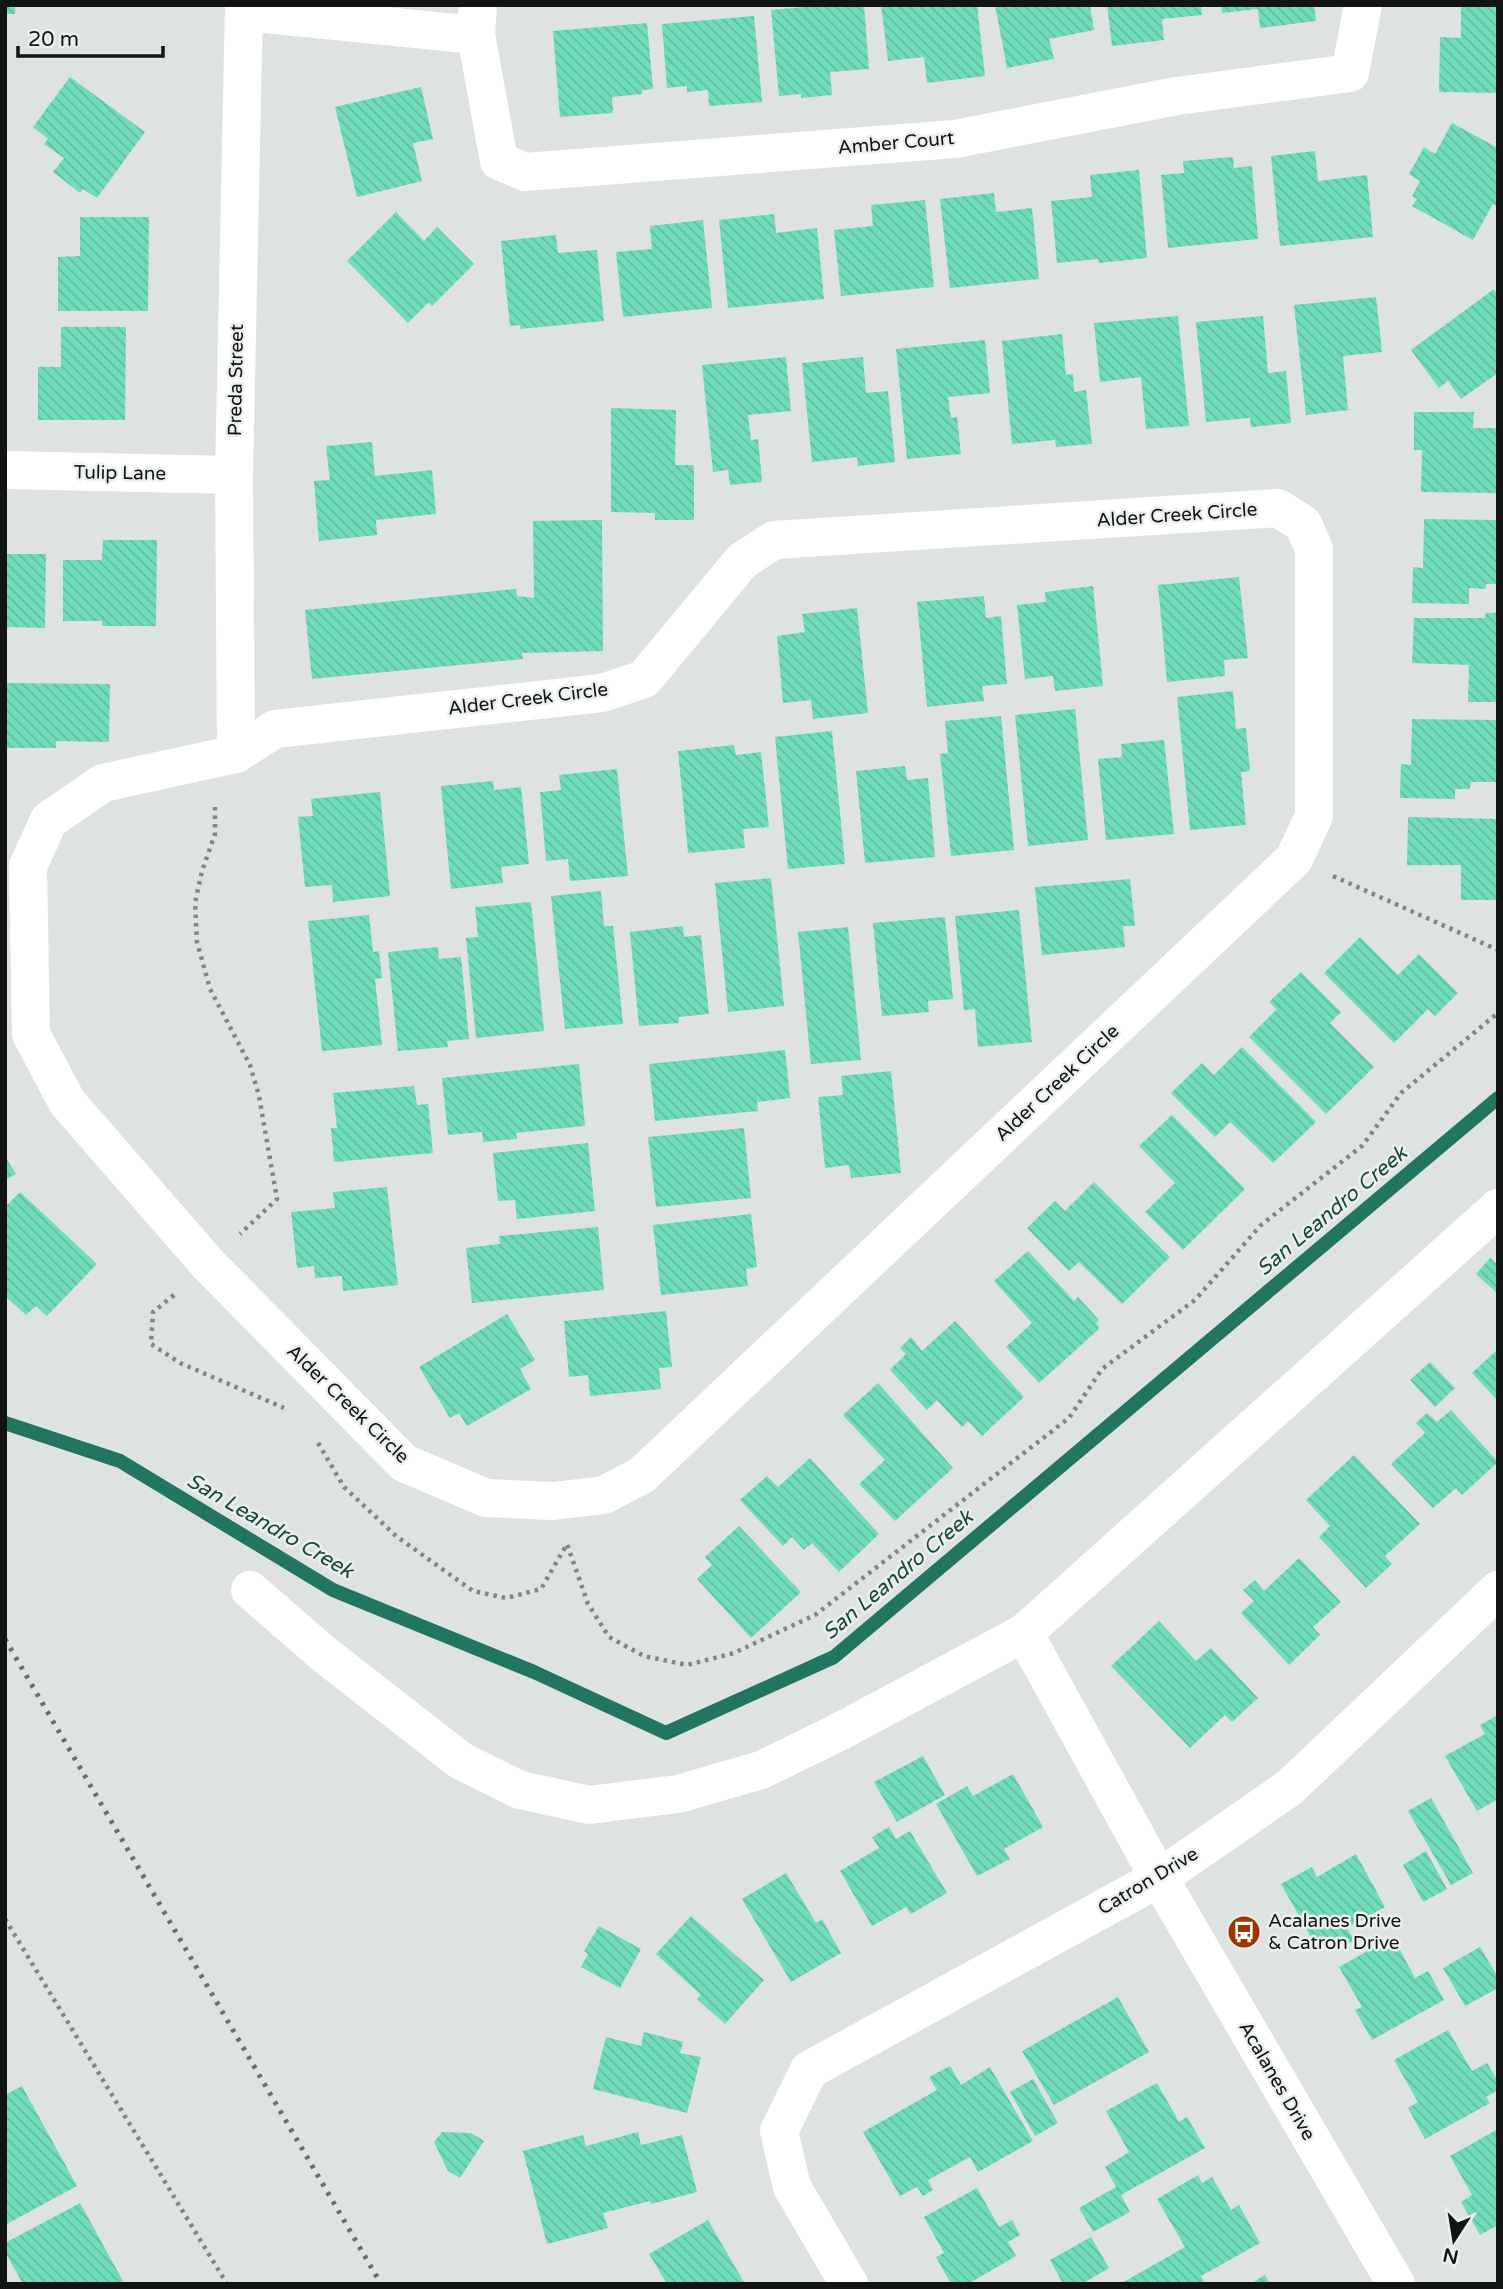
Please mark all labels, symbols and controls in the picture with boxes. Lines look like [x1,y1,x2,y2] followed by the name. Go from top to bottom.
[18,14,163,58] scale bar
[28,27,79,52] text: 20 m
[837,127,955,159] street label: Amber Court
[224,324,248,436] street label: Preda Street
[74,461,166,485] street label: Tulip Lane
[1096,498,1258,532] street label: Alder Creek Circle
[447,678,609,720] street label: Alder Creek Circle
[991,1020,1123,1146] street label: Alder Creek Circle
[1252,1140,1413,1281] water label: San Leandro Creek
[282,1340,414,1468] street label: Alder Creek Circle
[182,1468,359,1585] water label: San Leandro Creek
[818,1504,979,1645] water label: San Leandro Creek
[1094,1843,1202,1919] street label: Catron Drive
[1268,1910,1401,1954] place label: Acalanes Drive & Catron Drive
[1225,1913,1263,1951] bus stop icon: Acalanes Drive & Catron Drive
[1234,2018,1320,2144] street label: Acalanes Drive
[1419,2205,1489,2275] north arrow
[1441,2243,1460,2268] text: N

